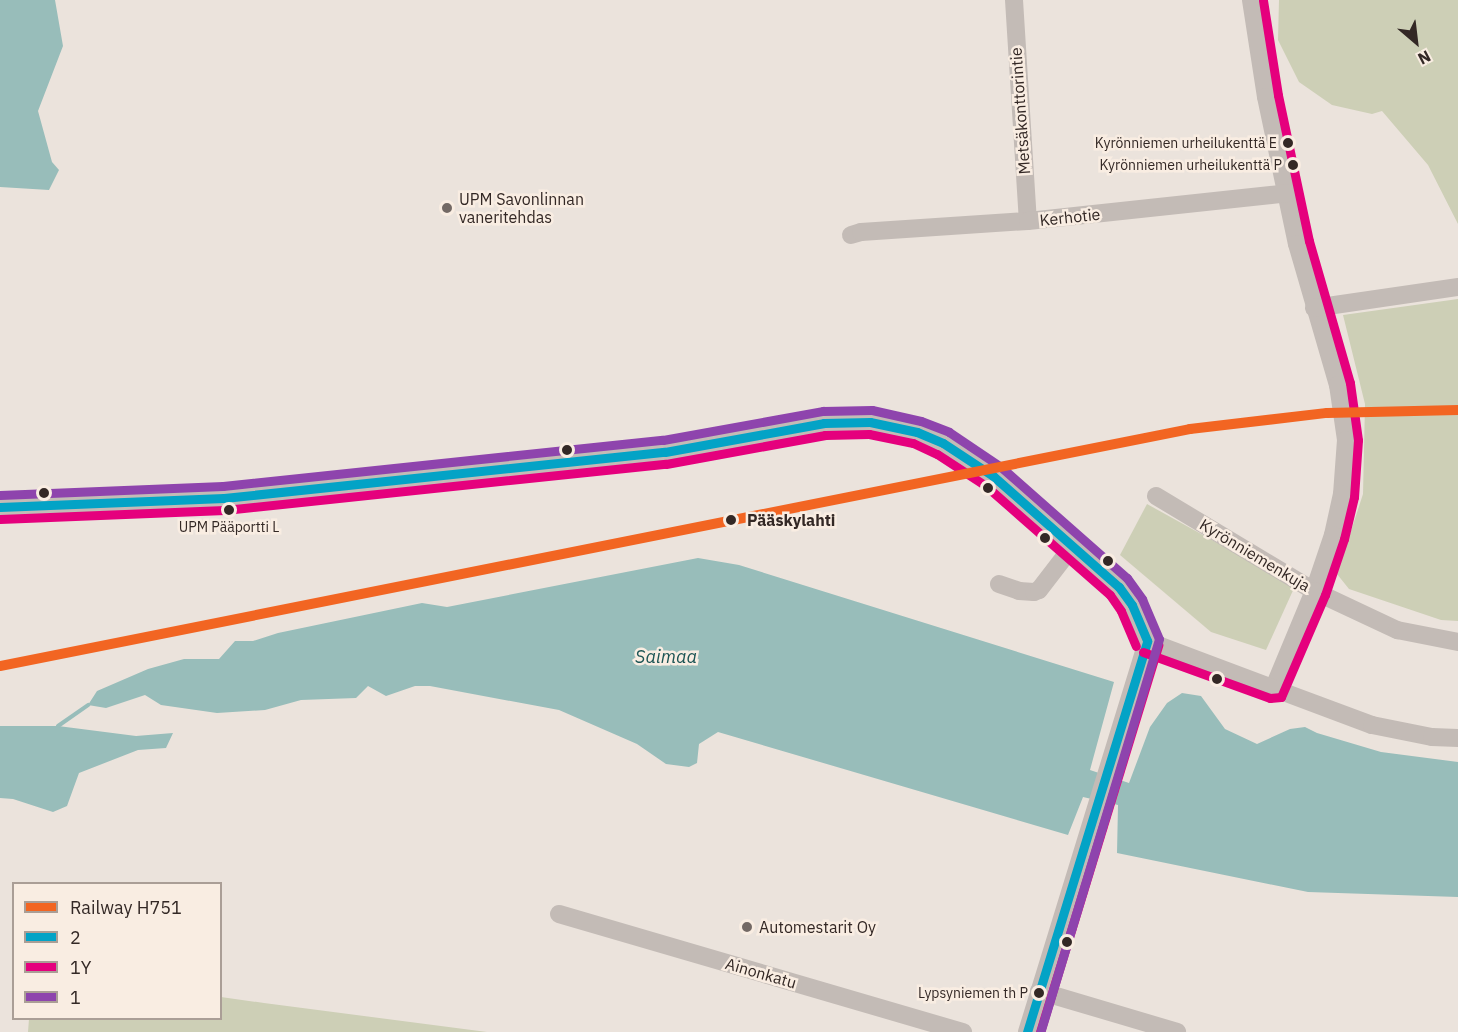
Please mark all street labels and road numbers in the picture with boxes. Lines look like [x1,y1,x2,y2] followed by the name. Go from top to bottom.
[1006,47,1034,175] street label: Metsäkonttorintie
[1039,204,1101,230] street label: Kerhotie
[1196,514,1314,596] street label: Kyrönniemenkuja
[723,954,799,992] street label: Ainonkatu

